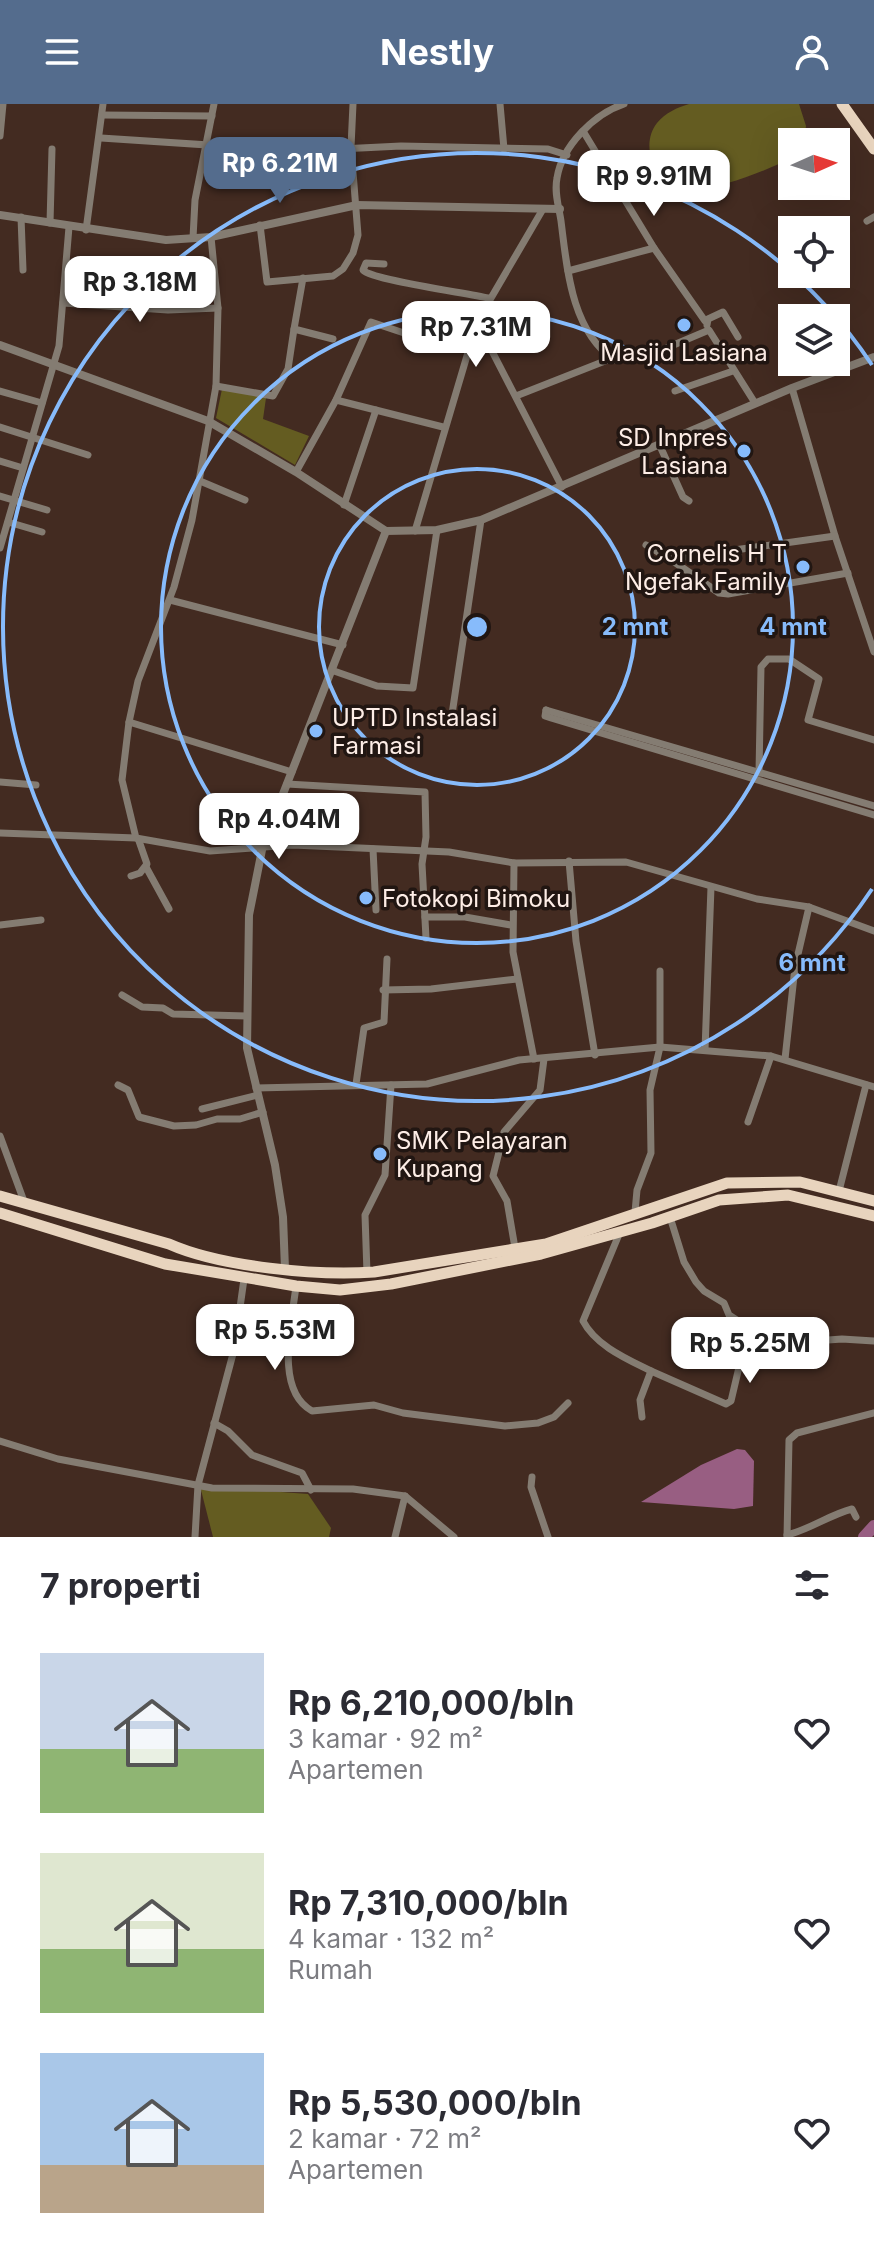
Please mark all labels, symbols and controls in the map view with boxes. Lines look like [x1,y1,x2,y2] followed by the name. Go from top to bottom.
[40,30,84,74] icon: menu
[380,30,494,74] text: Nestly
[790,30,834,74] icon: person
[778,128,850,200] north arrow
[778,128,850,376] map controls
[197,137,363,205] pin: Rp 6.21M
[222,147,338,178] text: Rp 6.21M
[571,150,737,218] pin: Rp 9.91M
[596,160,712,191] text: Rp 9.91M
[778,216,850,288] button: locate
[57,256,223,324] pin: Rp 3.18M
[83,266,197,297] text: Rp 3.18M
[393,301,559,369] pin: Rp 7.31M
[778,304,850,376] button: layers
[420,311,532,342] text: Rp 7.31M
[675,316,693,334] marker: Masjid Lasiana
[600,338,768,367] place label: Masjid Lasiana
[618,423,728,480] place label: SD Inpres Lasiana
[735,442,753,460] marker: SD Inpres Lasiana
[625,539,787,596] place label: Cornelis H T Ngefak Family
[794,558,812,576] marker: Cornelis H T Ngefak Family
[602,612,668,641] text: 2 mnt
[759,612,827,641] text: 4 mnt
[463,613,491,641] centre of rings
[332,703,497,760] place label: UPTD Instalasi Farmasi
[307,722,325,740] marker: UPTD Instalasi Farmasi
[196,793,362,861] pin: Rp 4.04M
[217,803,341,834] text: Rp 4.04M
[382,884,570,913] place label: Fotokopi Bimoku
[357,889,375,907] marker: Fotokopi Bimoku
[779,948,846,977] text: 6 mnt
[396,1126,568,1183] place label: SMK Pelayaran Kupang
[371,1145,389,1163] marker: SMK Pelayaran Kupang
[192,1304,358,1372] pin: Rp 5.53M
[214,1314,336,1345] text: Rp 5.53M
[667,1317,833,1385] pin: Rp 5.25M
[689,1327,811,1358] text: Rp 5.25M
[790,1563,834,1607] icon: filters
[40,1565,201,1606] text: 7 properti
[288,1682,574,1723] text: Rp 6,210,000/bln
[104,1685,200,1781] icon: home
[790,1711,834,1755] icon: heart
[288,1723,483,1754] text: 3 kamar · 92 m²
[288,1754,424,1785] text: Apartemen
[288,1882,569,1923] text: Rp 7,310,000/bln
[104,1885,200,1981] icon: home
[790,1911,834,1955] icon: heart
[288,1923,494,1954] text: 4 kamar · 132 m²
[288,1954,373,1985] text: Rumah
[288,2082,582,2123] text: Rp 5,530,000/bln
[104,2085,200,2181] icon: home
[790,2111,834,2155] icon: heart
[288,2123,481,2154] text: 2 kamar · 72 m²
[288,2154,424,2185] text: Apartemen

